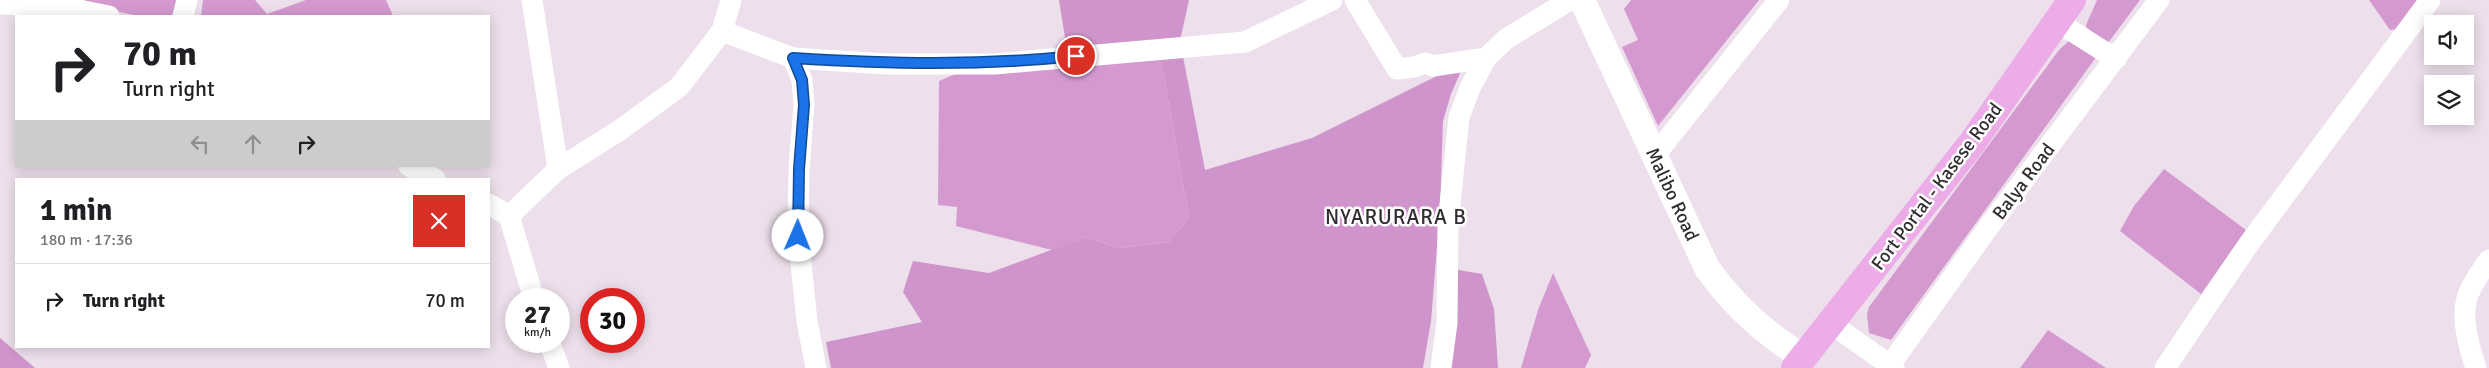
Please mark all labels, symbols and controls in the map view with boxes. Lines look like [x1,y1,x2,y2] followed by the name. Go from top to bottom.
[2424,15,2474,125] map controls
[2424,15,2474,65] button: sound
[123,32,197,75] text: 70 m
[40,35,105,100] icon: right
[1055,35,1097,77] pin
[1062,42,1090,70] icon: arrive
[123,75,215,102] text: Turn right
[2424,75,2474,125] button: layers
[1866,98,2008,275] street label: Fort Portal - Kasese Road
[186,130,214,158] icon: left
[239,130,267,158] icon: ahead
[292,130,320,158] icon: right
[1987,139,2060,225] street label: Balya Road
[1640,144,1704,245] street label: Malibo Road
[40,192,112,229] text: 1 min
[413,195,465,247] button: close
[1325,204,1467,230] district label: NYARURARA B
[771,209,823,261] position arrow
[40,230,133,250] text: 180 m · 17:36
[40,287,68,315] icon: right
[580,288,645,353] speed limit sign: 30
[83,289,165,313] text: Turn right
[425,289,465,313] text: 70 m
[524,299,551,330] text: 27
[524,325,551,340] text: km/h

